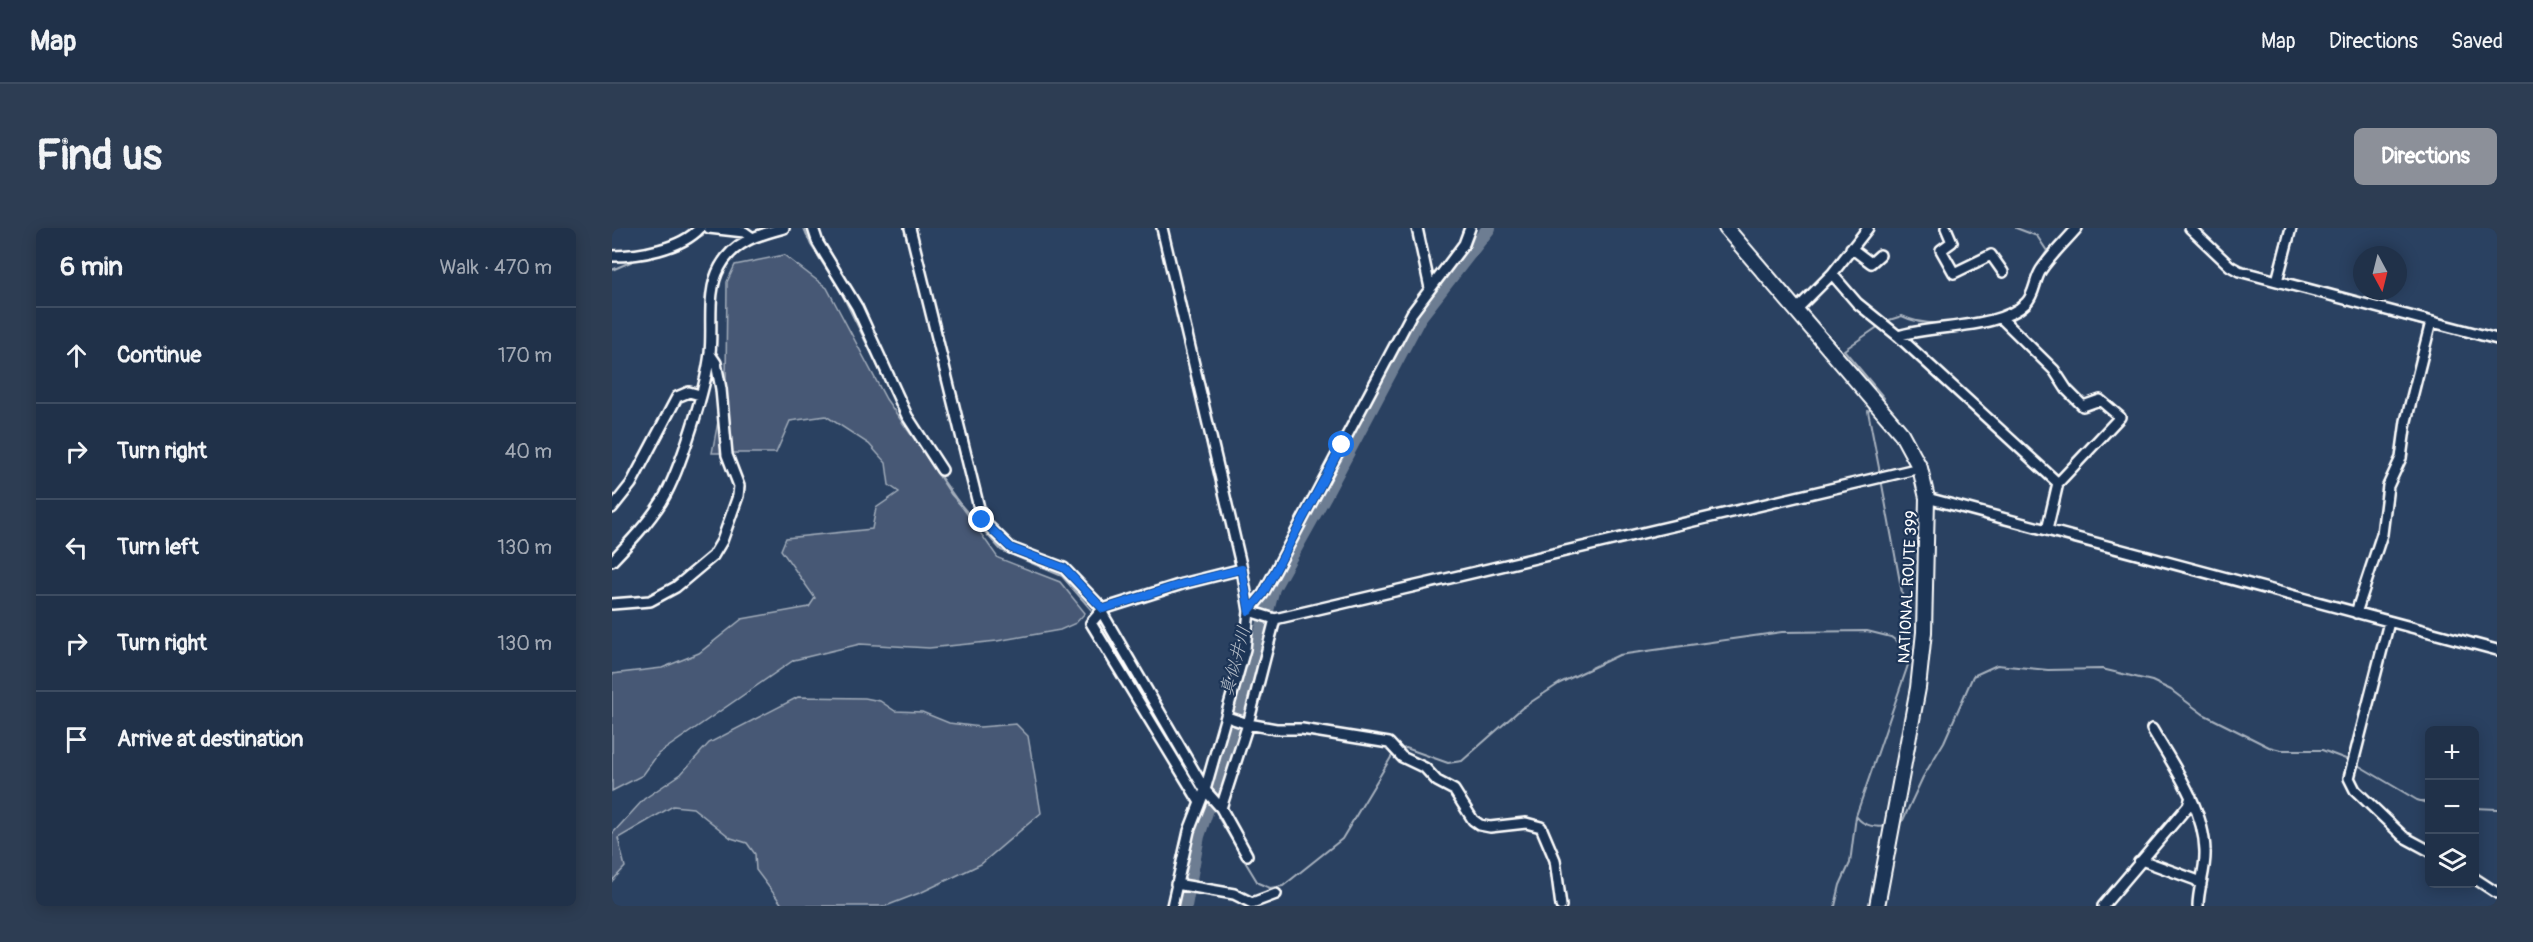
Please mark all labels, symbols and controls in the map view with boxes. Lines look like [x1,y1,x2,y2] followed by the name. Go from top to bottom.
[30,24,76,59] text: Map
[2261,28,2296,55] text: Map
[2329,28,2418,55] text: Directions
[2451,28,2503,55] text: Saved
[2354,128,2497,185] button: Directions
[36,130,162,182] text: Find us
[2353,246,2407,300] north arrow
[60,251,123,283] text: 6 min
[439,255,552,280] text: Walk · 470 m
[60,339,93,372] icon: ahead
[117,341,201,369] text: Continue
[498,343,552,368] text: 170 m
[1328,431,1354,457] route start
[60,435,93,468] icon: right
[117,437,207,465] text: Turn right
[505,439,552,464] text: 40 m
[968,506,994,532] route end
[1894,510,1922,664] street label: NATIONAL ROUTE 399
[60,531,93,564] icon: left
[117,533,199,561] text: Turn left
[497,535,552,560] text: 130 m
[1215,623,1256,699] water label: 真似井川
[60,627,93,660] icon: right
[117,629,207,657] text: Turn right
[497,631,552,656] text: 130 m
[60,723,93,756] icon: arrive
[117,725,303,753] text: Arrive at destination
[2425,726,2479,888] map controls
[2425,726,2479,780] button: +
[2425,780,2479,834] button: −
[2425,834,2479,888] button: layers

